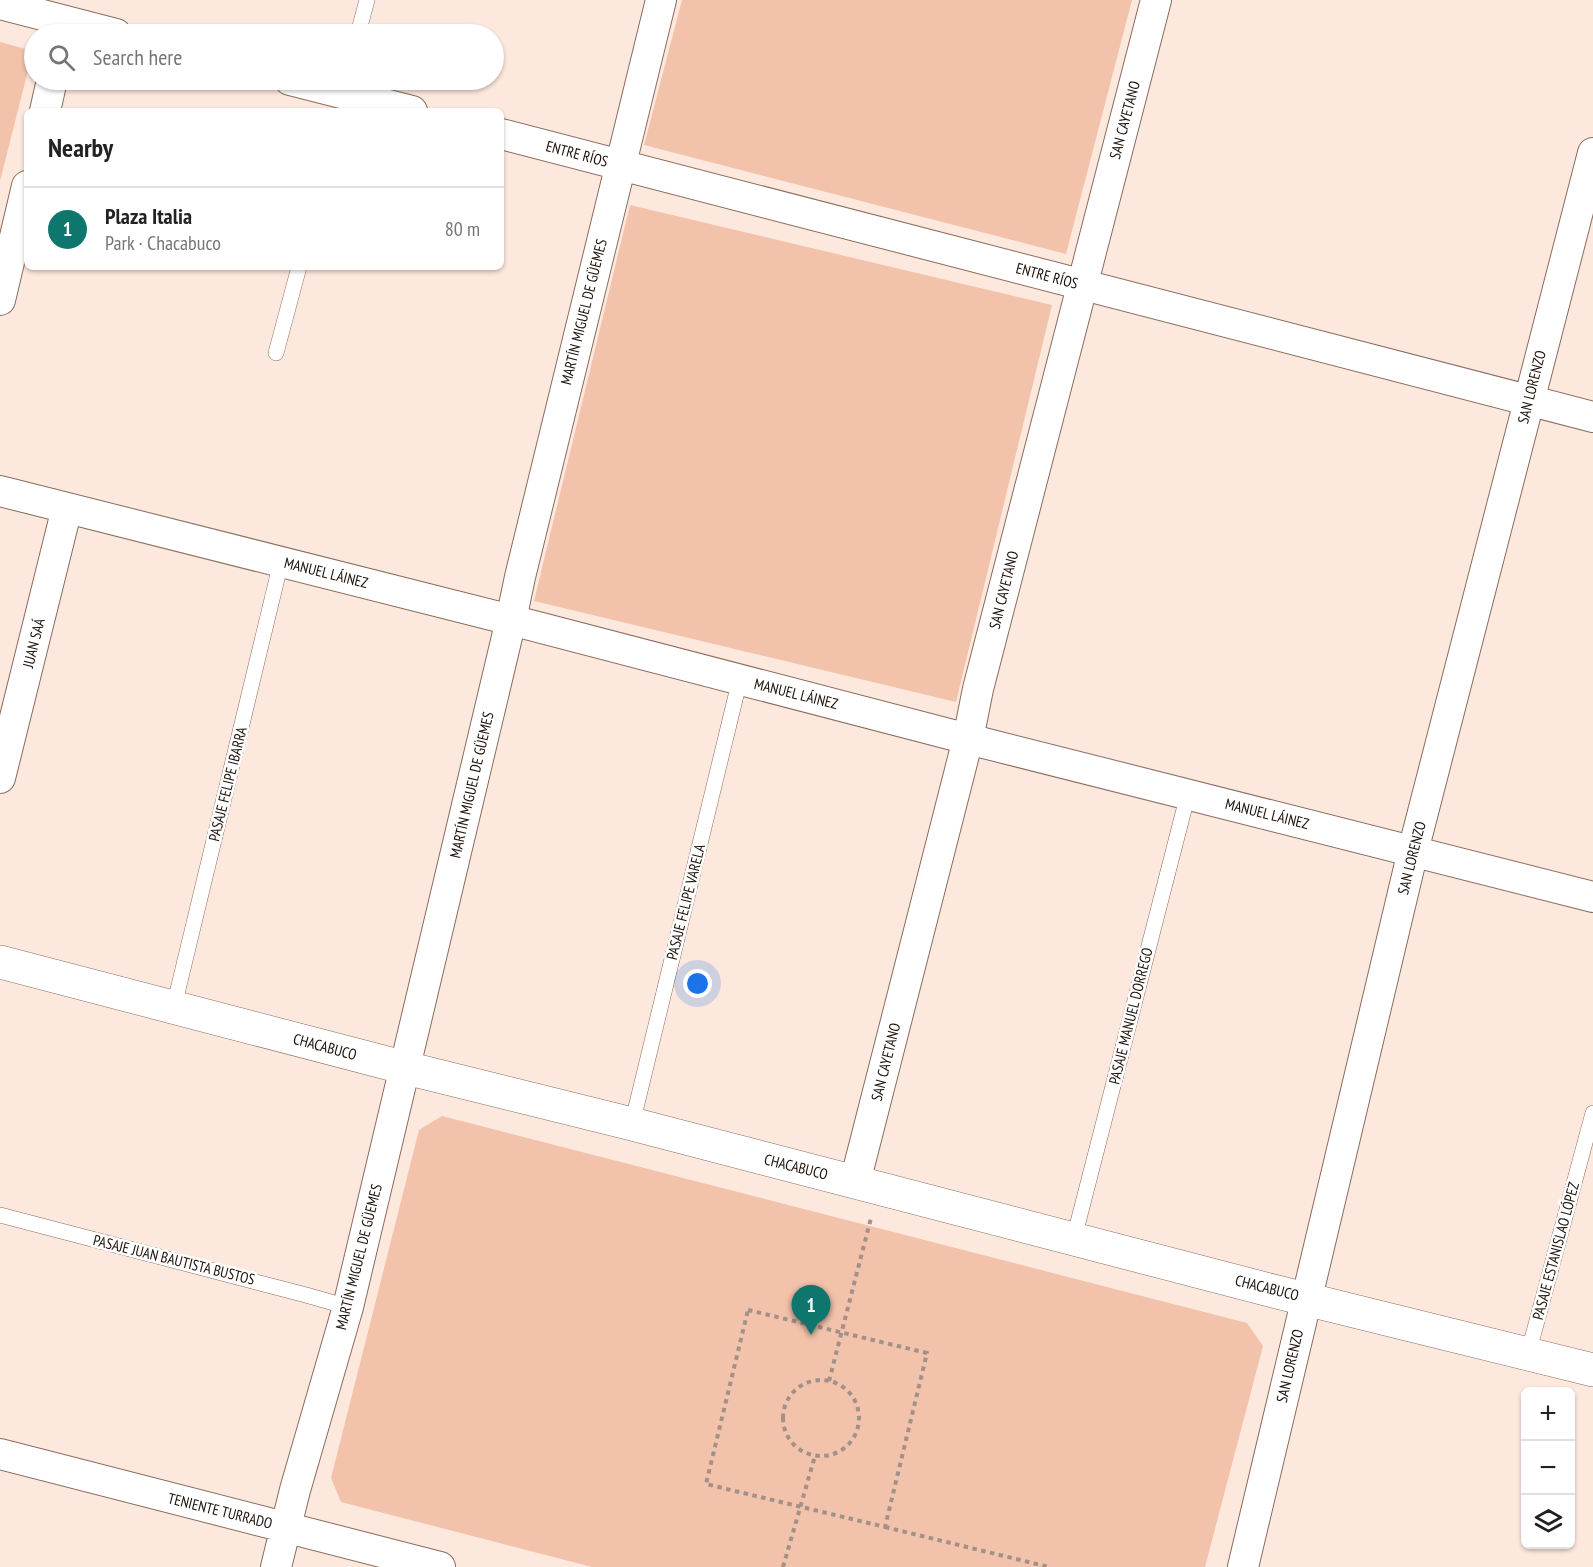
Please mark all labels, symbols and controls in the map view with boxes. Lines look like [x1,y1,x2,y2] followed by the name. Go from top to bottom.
[24,24,504,90] search box
[45,41,78,74] icon: search
[93,43,182,71] text: Search here
[1105,79,1144,161] street label: SAN CAYETANO
[48,131,113,164] text: Nearby
[544,136,610,171] street label: ENTRE RÍOS
[105,202,192,230] text: Plaza Italia
[63,216,72,242] text: 1
[445,216,480,242] text: 80 m
[105,230,221,256] text: Park · Chacabuco
[556,237,611,387] street label: MARTÍN MIGUEL DE GÜEMES
[1014,258,1080,293] street label: ENTRE RÍOS
[1513,348,1550,425] street label: SAN LORENZO
[985,549,1022,631] street label: SAN CAYETANO
[282,553,370,592] street label: MANUEL LÁINEZ
[18,615,49,671] street label: JUAN SAÁ
[752,674,840,713] street label: MANUEL LÁINEZ
[445,710,498,860] street label: MARTÍN MIGUEL DE GÜEMES
[204,724,251,843] street label: PASAJE FELIPE IBARRA
[1223,794,1311,833] street label: MANUEL LÁINEZ
[1393,819,1430,896] street label: SAN LORENZO
[662,841,709,962] street label: PASAJE FELIPE VARELA
[1104,946,1157,1086] street label: PASAJE MANUEL DORREGO
[683,969,712,998] your location
[867,1021,904,1103] street label: SAN CAYETANO
[291,1029,359,1064] street label: CHACABUCO
[762,1149,830,1184] street label: CHACABUCO
[1528,1180,1583,1322] street label: PASAJE ESTANISLAO LÓPEZ
[331,1182,386,1332] street label: MARTÍN MIGUEL DE GÜEMES
[91,1230,257,1289] street label: PASAJE JUAN BAUTISTA BUSTOS
[1233,1270,1301,1305] street label: CHACABUCO
[792,1286,830,1335] pin: 1
[1272,1327,1307,1404] street label: SAN LORENZO
[1521,1387,1575,1549] map controls
[1521,1387,1575,1441] button: +
[1521,1441,1575,1495] button: −
[166,1488,274,1533] street label: TENIENTE TURRADO
[1521,1495,1575,1549] button: layers

